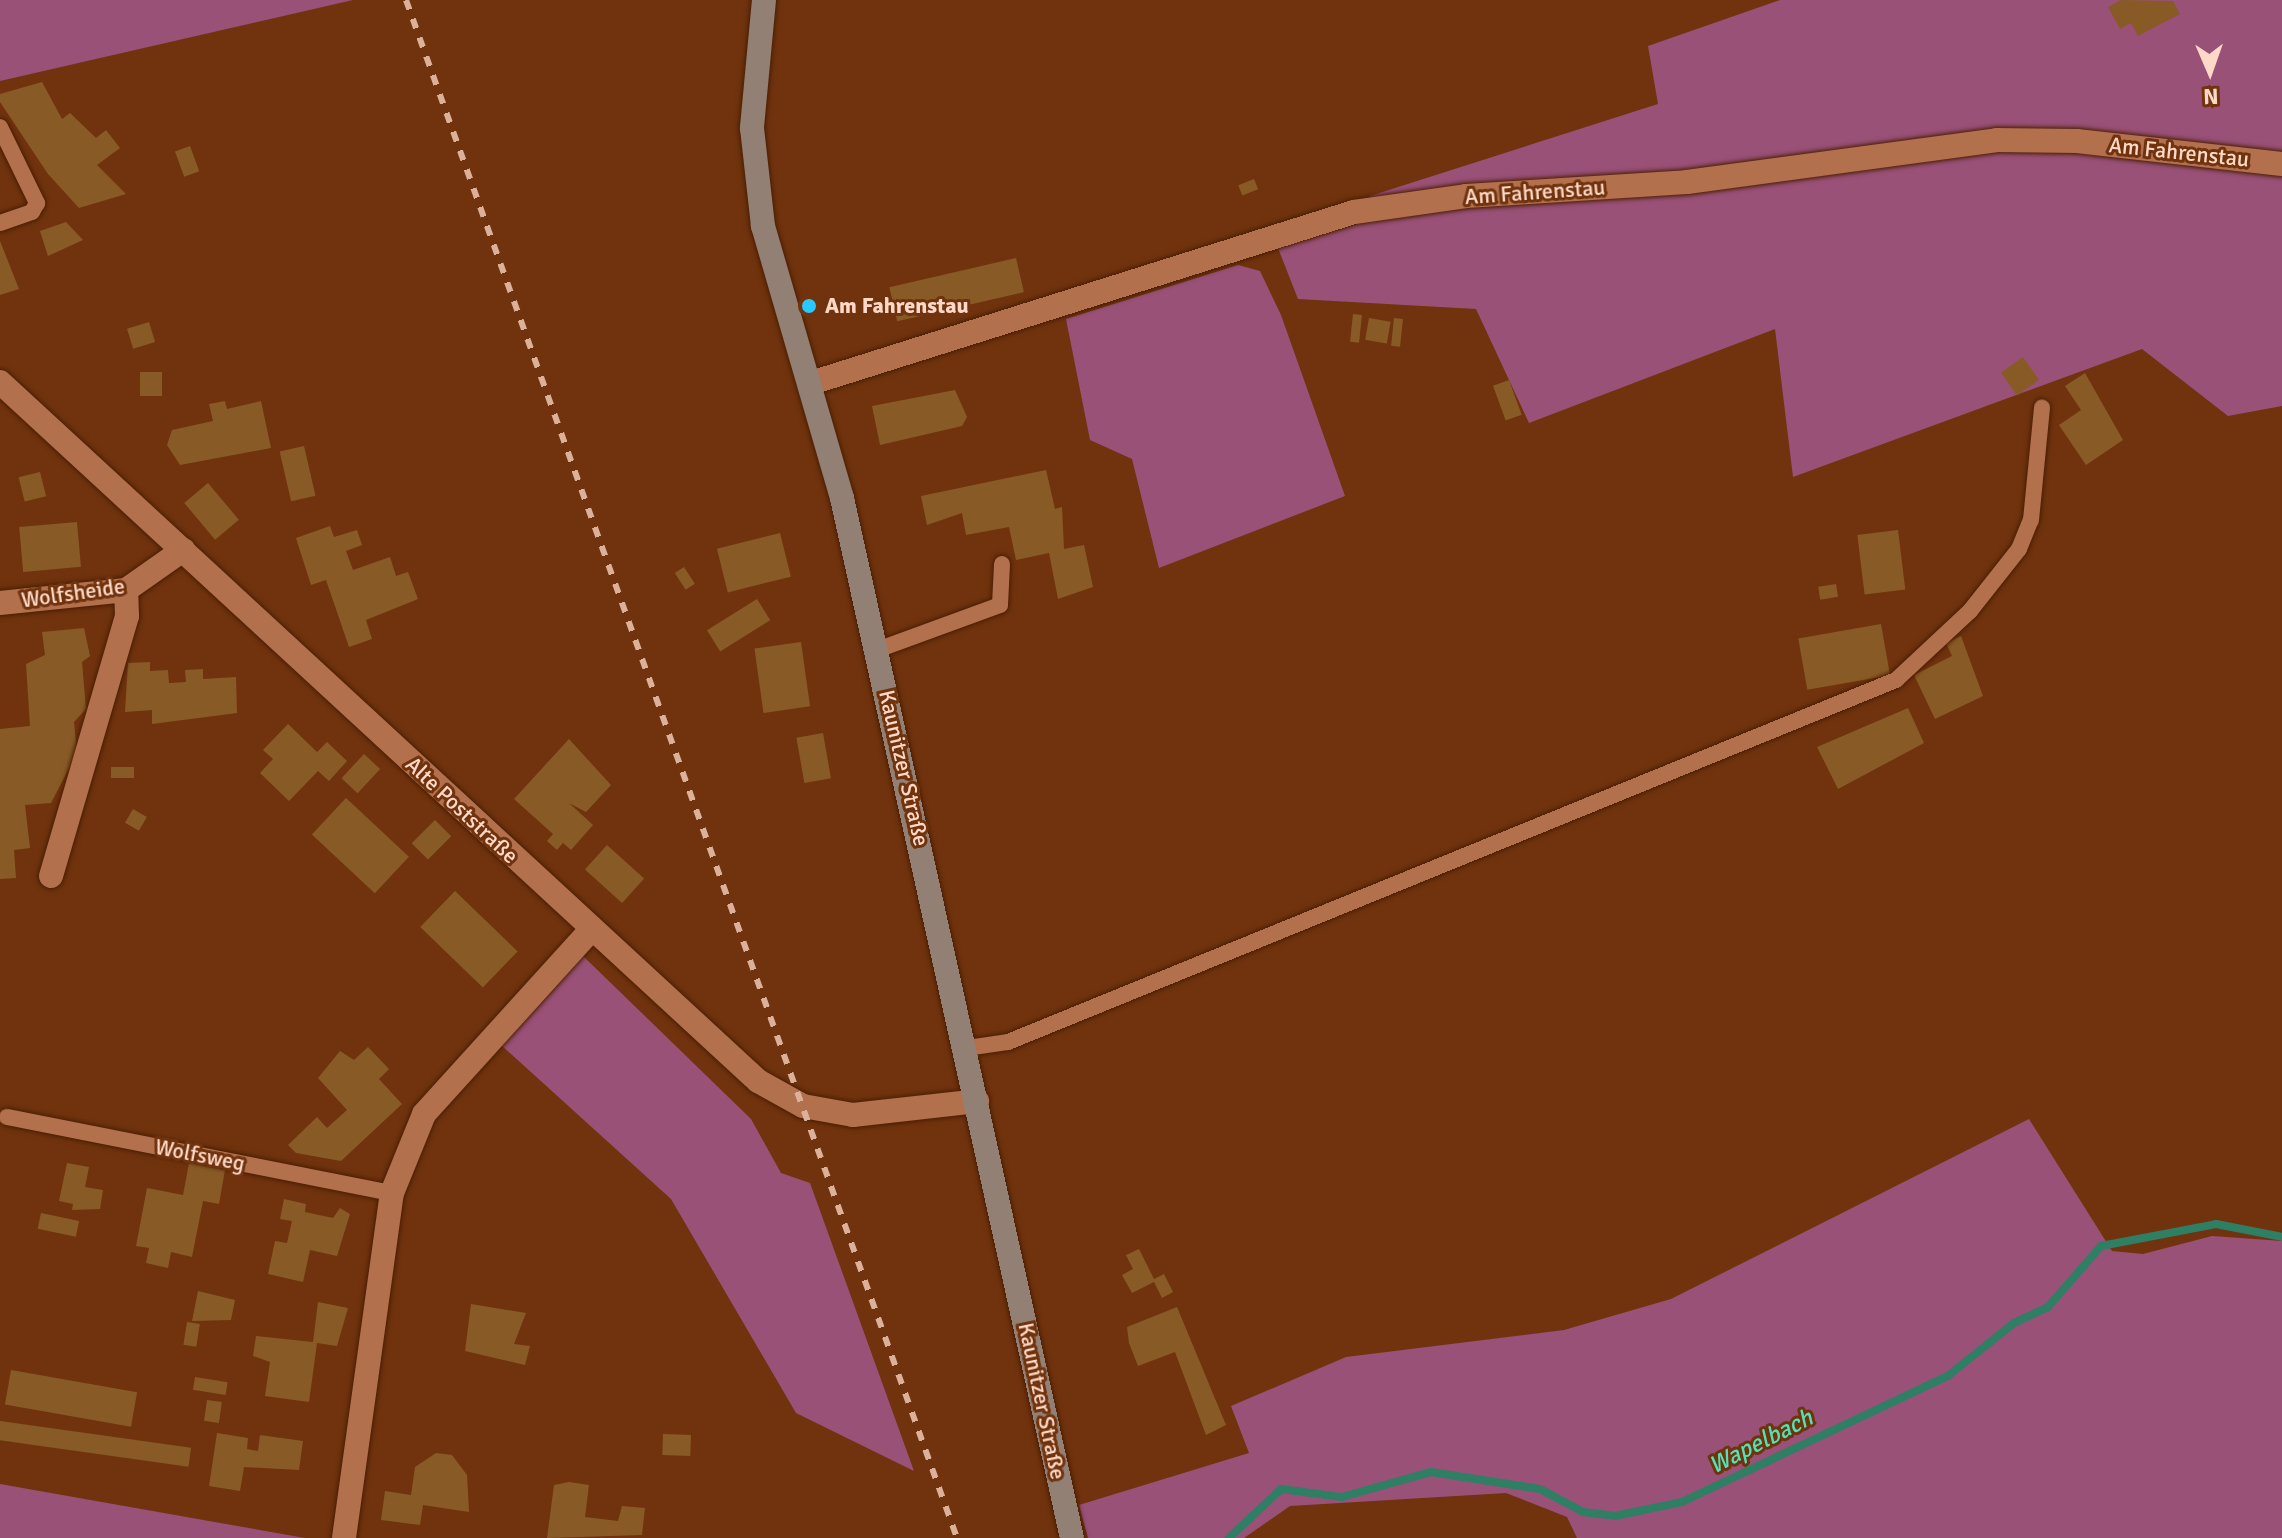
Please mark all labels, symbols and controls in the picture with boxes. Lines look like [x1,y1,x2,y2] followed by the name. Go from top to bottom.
[2170,32,2250,112] north arrow
[2203,83,2219,110] text: N
[2108,132,2250,172] street label: Am Fahrenstau
[1464,174,1606,210] street label: Am Fahrenstau
[825,293,969,319] place label: Am Fahrenstau
[800,297,818,315] marker: Am Fahrenstau
[20,573,126,613] street label: Wolfsheide
[873,687,935,849] street label: Kaunitzer Straße
[400,751,524,869] street label: Alte Poststraße
[153,1133,247,1177] street label: Wolfsweg
[1013,1320,1071,1482] street label: Kaunitzer Straße
[1704,1404,1818,1480] water label: Wapelbach

